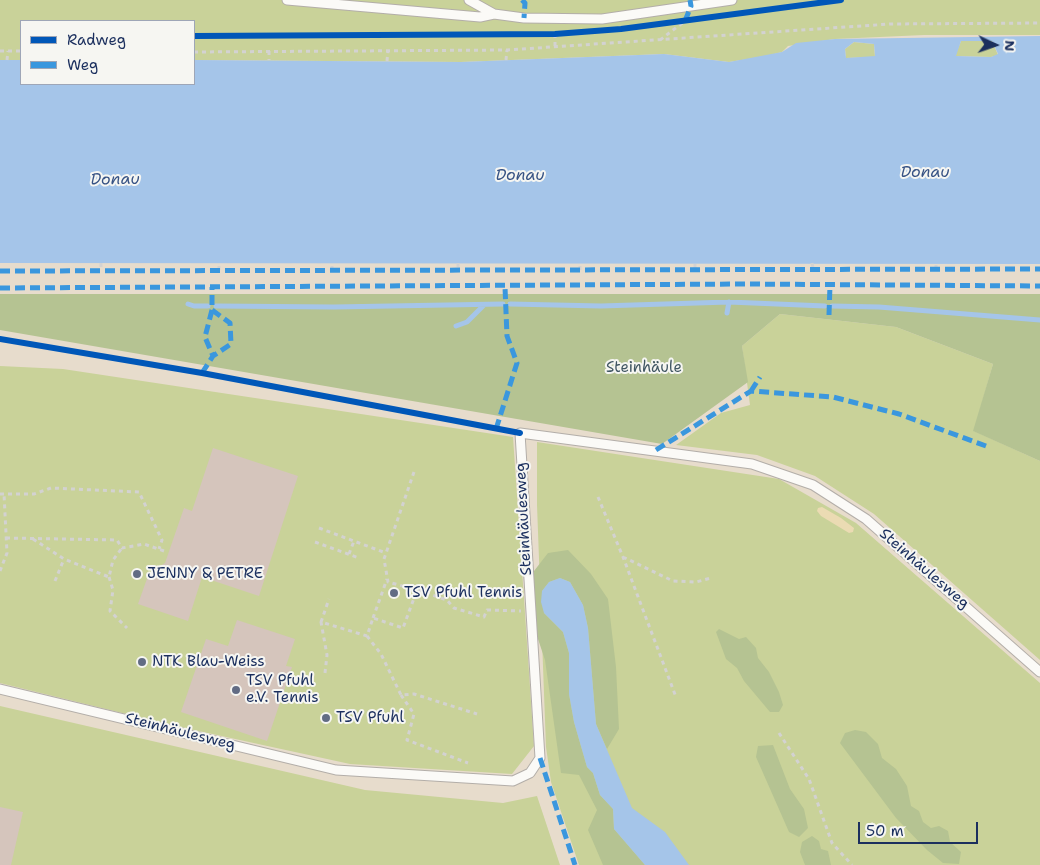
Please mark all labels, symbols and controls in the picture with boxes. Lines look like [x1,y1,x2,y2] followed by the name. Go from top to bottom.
[20,20,195,85] legend
[970,20,1020,70] north arrow
[67,30,126,50] text: Radweg
[1001,40,1019,52] text: N
[67,55,98,75] text: Weg
[900,163,950,183] water label: Donau
[495,166,545,186] water label: Donau
[90,170,140,190] water label: Donau
[606,359,682,377] park label: Steinhäule
[512,462,536,576] street label: Steinhäulesweg
[875,525,973,613] street label: Steinhäulesweg
[147,565,263,583] place label: JENNY & PETRE
[131,568,143,580] marker: JENNY & PETRE
[404,584,522,602] place label: TSV Pfuhl Tennis
[388,587,400,599] marker: TSV Pfuhl Tennis
[152,653,265,671] place label: NTK Blau-Weiss
[136,656,148,668] marker: NTK Blau-Weiss
[246,672,319,707] place label: TSV Pfuhl e.V. Tennis
[230,684,242,696] marker: TSV Pfuhl e.V. Tennis
[336,709,404,727] place label: TSV Pfuhl
[123,710,237,754] street label: Steinhäulesweg
[320,712,332,724] marker: TSV Pfuhl
[860,812,980,844] scale bar
[866,821,904,841] text: 50 m

